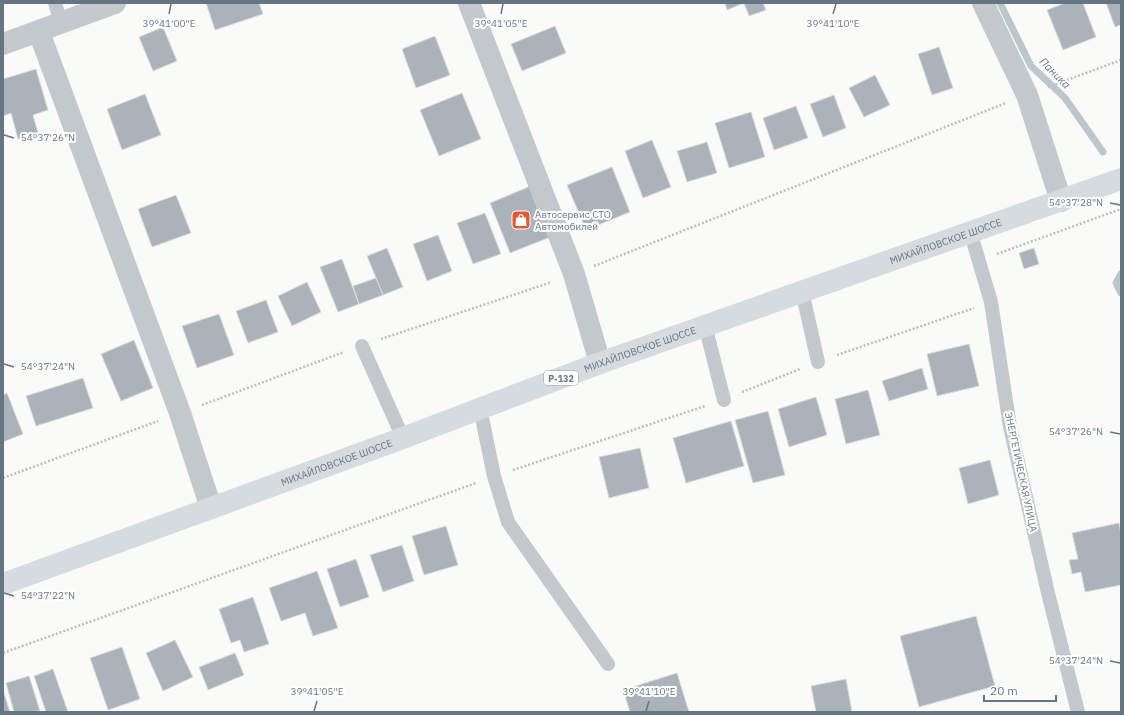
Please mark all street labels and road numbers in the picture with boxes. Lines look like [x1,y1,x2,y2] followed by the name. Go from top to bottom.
[888,215,1003,267] street label: МИХАЙЛОВСКОЕ ШОССЕ
[582,323,698,375] street label: МИХАЙЛОВСКОЕ ШОССЕ
[544,371,578,385] road number: Р-132
[1002,411,1040,534] street label: ЭНЕРГЕТИЧЕСКАЯ УЛИЦА
[279,436,394,489] street label: МИХАЙЛОВСКОЕ ШОССЕ

